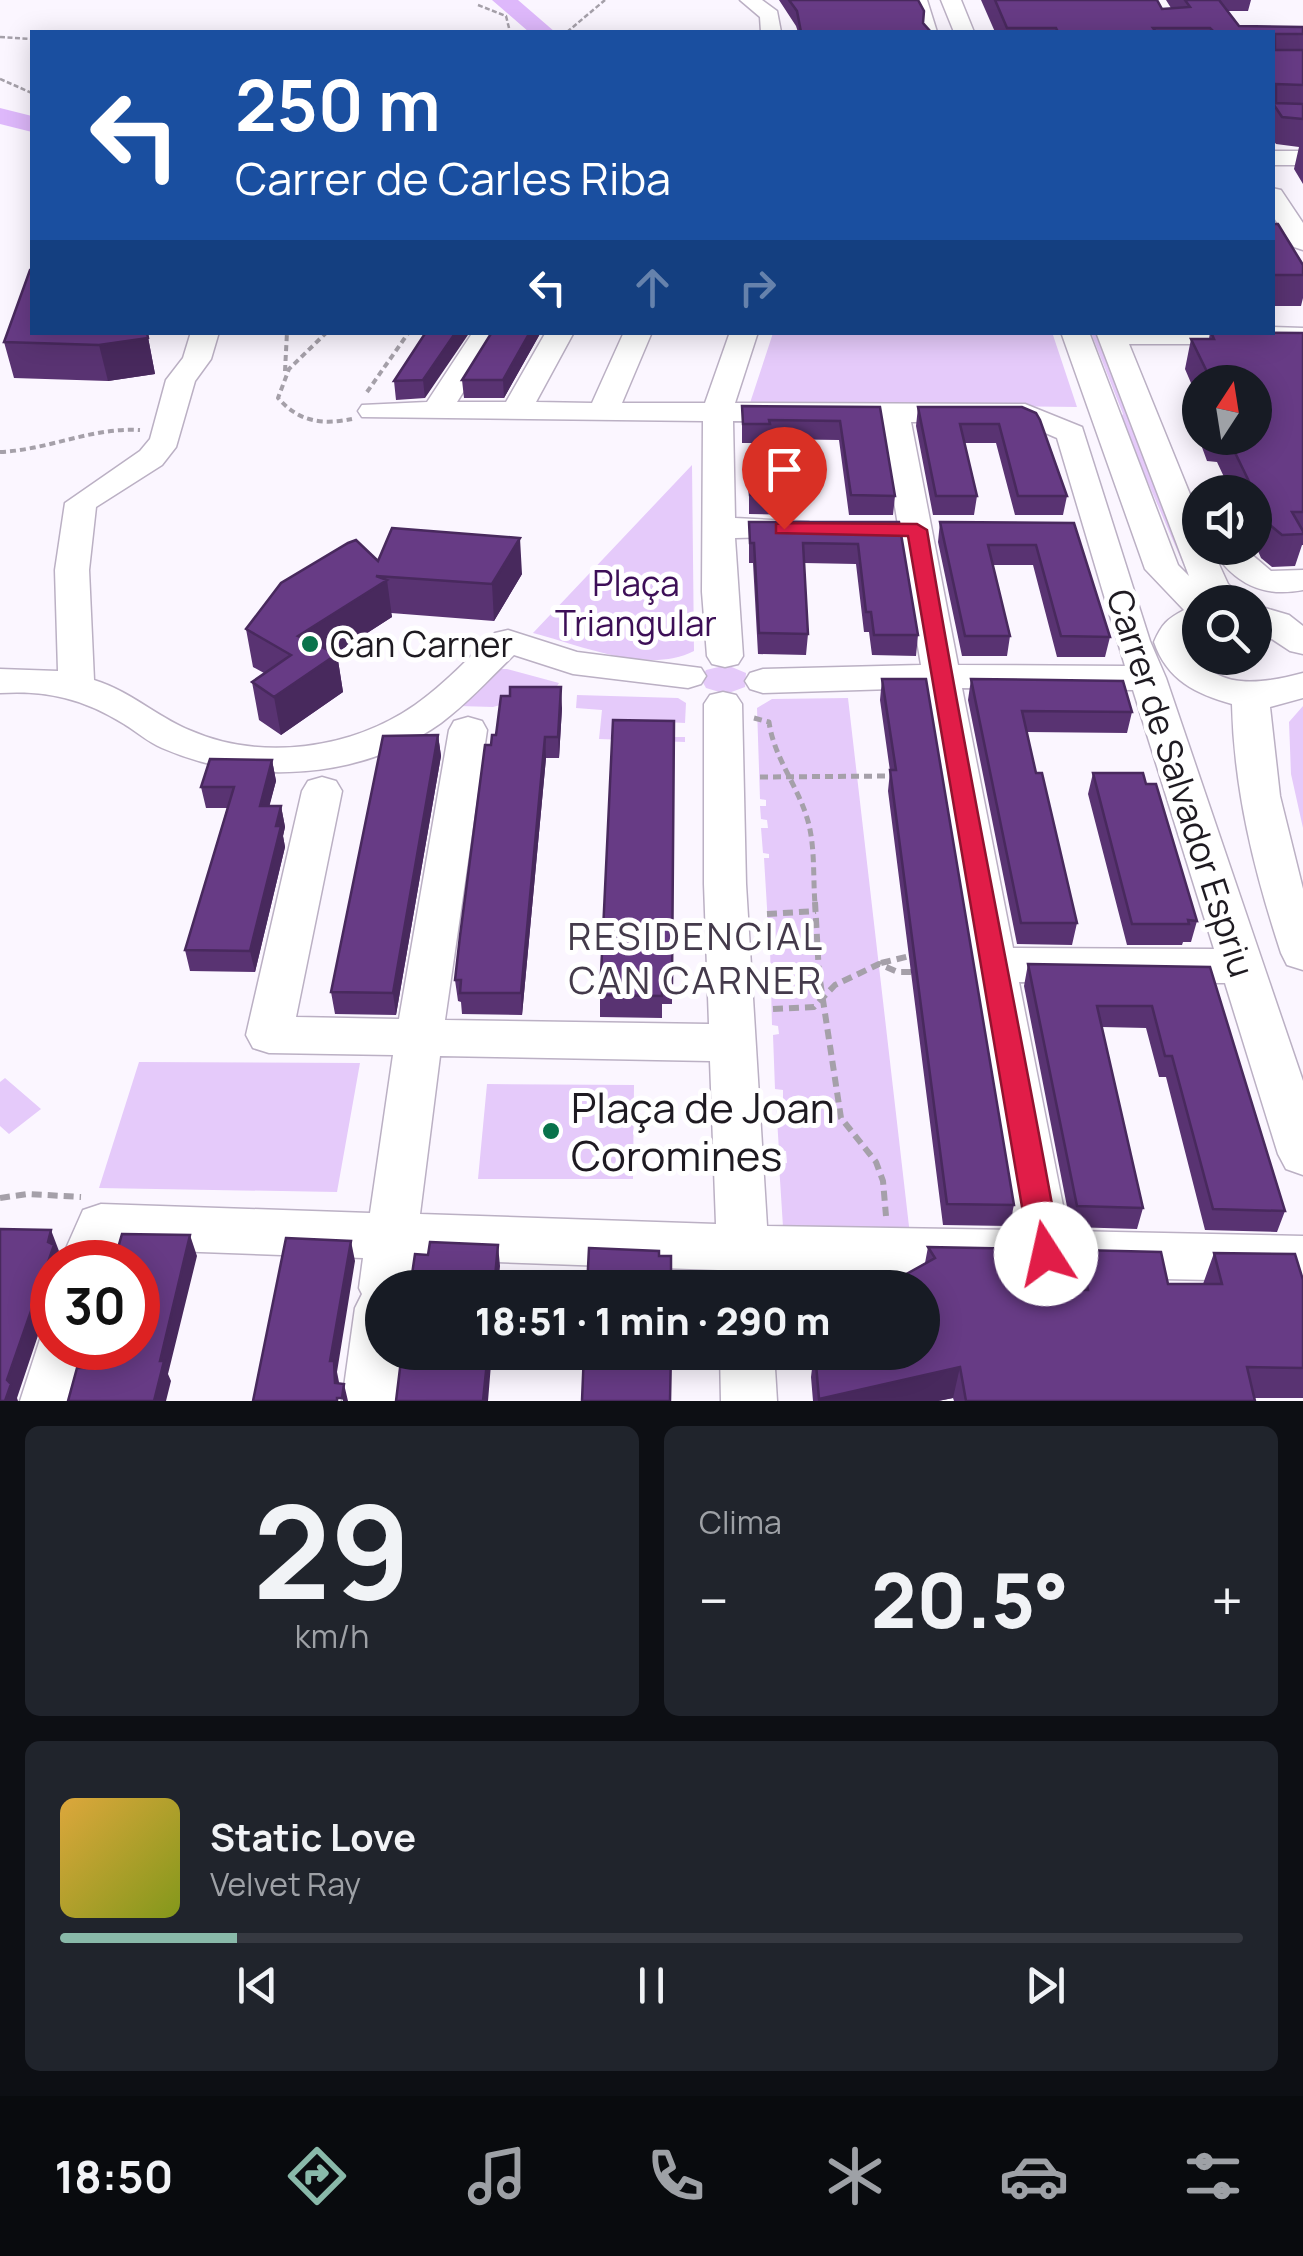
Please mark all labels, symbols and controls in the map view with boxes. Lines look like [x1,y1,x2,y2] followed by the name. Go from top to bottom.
[235,56,441,152] text: 250 m
[70,70,200,200] icon: left
[235,147,671,209] text: Carrer de Carles Riba
[520,260,575,315] icon: left
[625,260,680,315] icon: ahead
[730,260,785,315] icon: right
[1182,365,1272,455] north arrow
[1182,365,1272,675] map controls
[742,427,827,530] pin
[757,442,812,497] icon: arrive
[1182,475,1272,565] button: sound
[555,559,717,647] park label: Plaça Triangular
[1096,583,1266,983] street label: Carrer de Salvador Espriu
[1182,585,1272,675] button: search
[330,620,513,668] place label: Can Carner
[299,633,321,655] marker: Can Carner
[567,909,825,1005] district label: RESIDENCIAL CAN CARNER
[571,1078,835,1184] place label: Plaça de Joan Coromines
[540,1120,562,1142] marker: Plaça de Joan Coromines
[994,1202,1098,1306] position arrow
[30,1240,160,1370] speed limit sign: 30
[475,1294,830,1346] text: 18:51 · 1 min · 290 m
[253,1460,411,1638] text: 29
[699,1500,782,1544] text: Clima
[871,1548,1069,1651] text: 20.5°
[699,1562,729,1638] text: −
[1211,1562,1243,1638] text: +
[295,1614,369,1658] text: km/h
[210,1810,416,1862] text: Static Love
[210,1862,361,1906] text: Velvet Ray
[230,1958,285,2013] icon: previous
[624,1958,679,2013] icon: pause
[1018,1958,1073,2013] icon: next
[282,2141,352,2211] icon: directions
[462,2141,532,2211] icon: music
[641,2141,711,2211] icon: phone
[820,2141,890,2211] icon: climate
[999,2141,1069,2211] icon: car
[1178,2141,1248,2211] icon: filters
[55,2145,173,2207] text: 18:50

